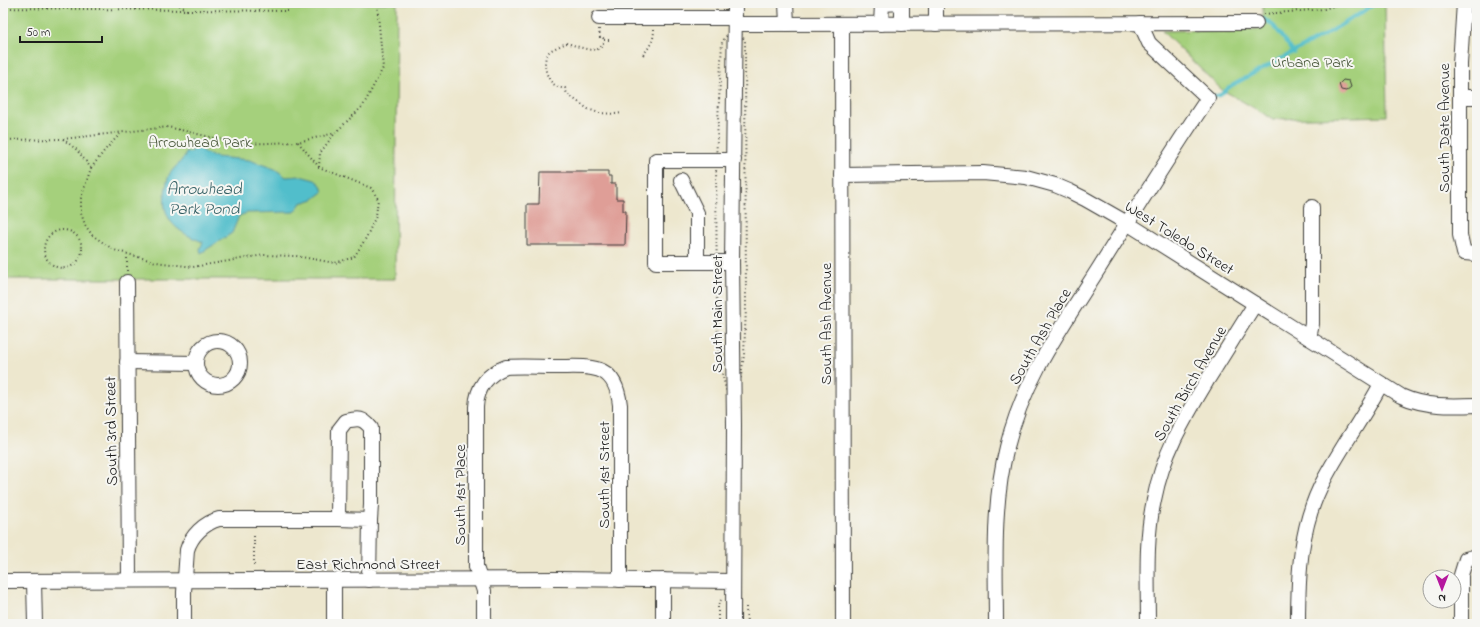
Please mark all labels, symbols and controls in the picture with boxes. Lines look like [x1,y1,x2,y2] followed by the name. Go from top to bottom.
[20,18,102,44] scale bar
[26,24,50,42] text: 50 m
[1271,51,1354,75] park label: Urbana Park
[1433,62,1457,193] street label: South Date Avenue
[148,131,253,155] park label: Arrowhead Park
[166,177,243,222] water label: Arrowhead Park Pond
[1120,195,1239,282] street label: West Toledo Street
[706,254,730,373] street label: South Main Street
[815,262,839,385] street label: South Ash Avenue
[1003,283,1079,390] street label: South Ash Place
[1148,321,1234,446] street label: South Birch Avenue
[99,375,125,486] street label: South 3rd Street
[593,421,617,529] street label: South 1st Street
[449,444,473,546] street label: South 1st Place
[296,553,441,577] street label: East Richmond Street
[1422,569,1462,609] north arrow
[1438,590,1446,606] text: N

